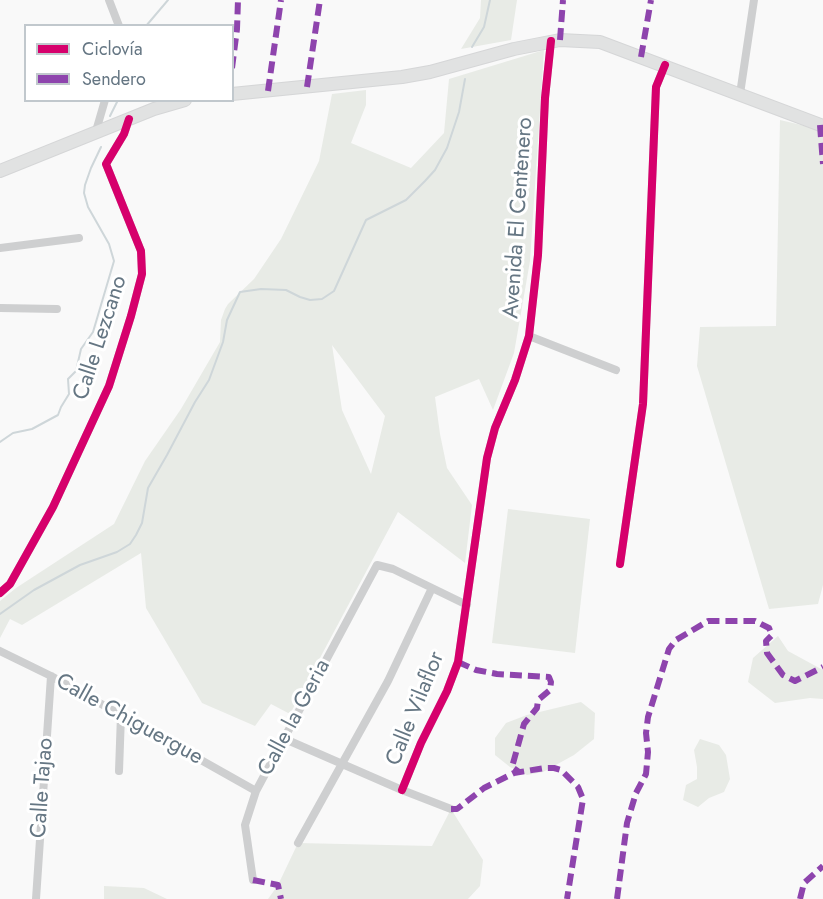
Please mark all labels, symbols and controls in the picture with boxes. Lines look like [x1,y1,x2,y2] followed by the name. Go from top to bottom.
[24,24,234,102] legend
[82,36,143,62] text: Ciclovía
[82,66,146,92] text: Sendero
[499,117,539,319] street label: Avenida El Centenero
[69,273,133,403] street label: Calle Lezcano
[381,648,451,770] street label: Calle Vilaflor
[253,655,337,781] street label: Calle la Geria
[51,669,207,771] street label: Calle Chiguergue
[26,737,60,839] street label: Calle Tajao

